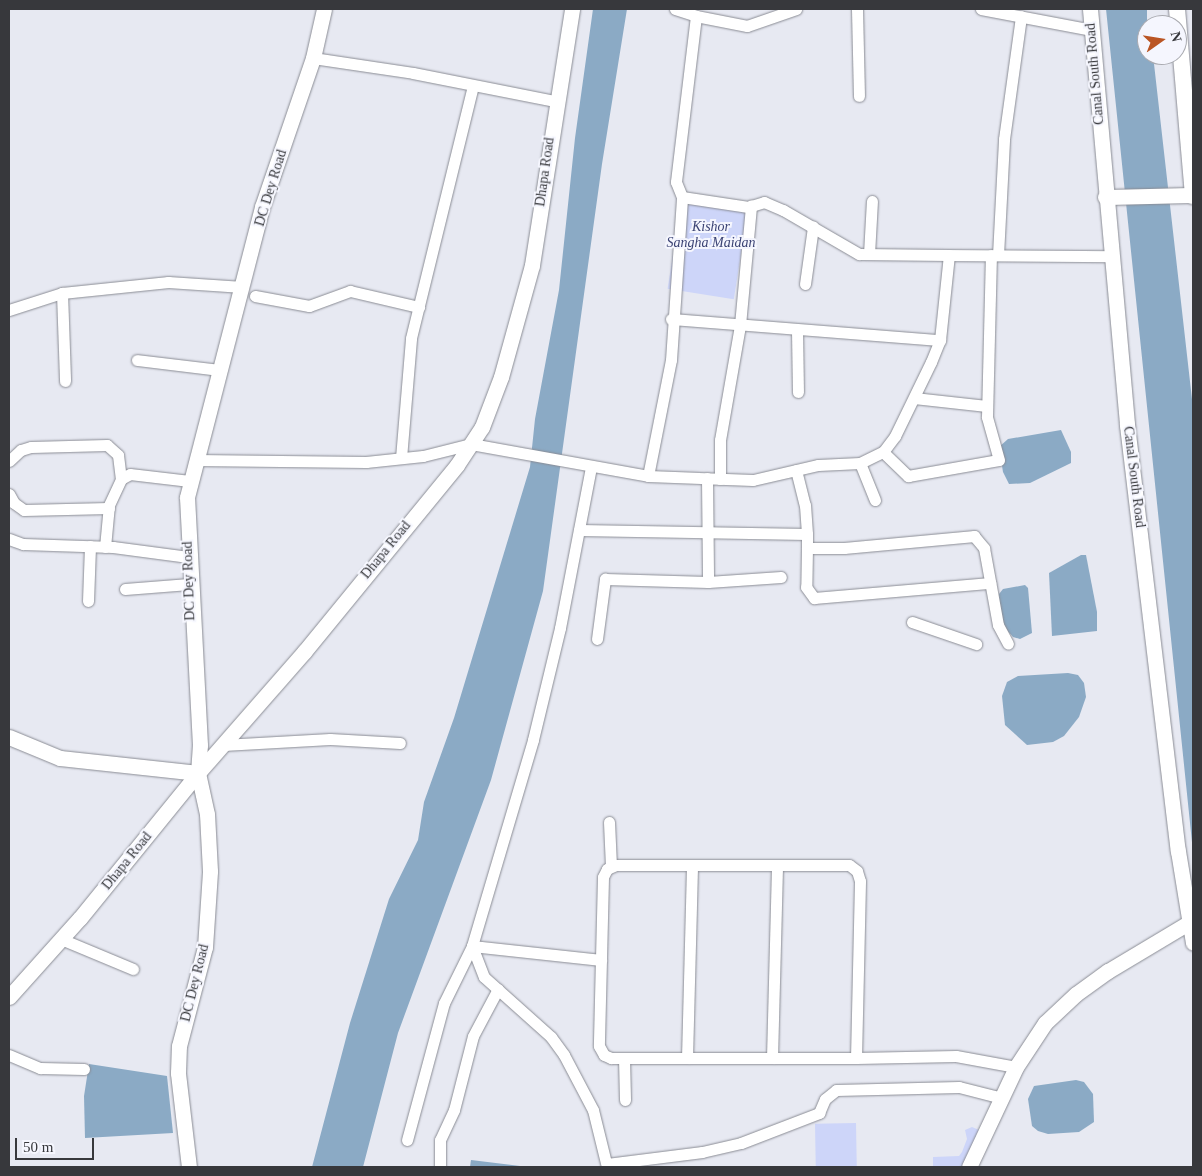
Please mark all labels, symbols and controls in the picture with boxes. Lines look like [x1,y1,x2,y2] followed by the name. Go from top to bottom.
[1137,15,1187,65] north arrow
[1082,23,1108,125] street label: Canal South Road
[1168,30,1185,43] text: N
[532,136,558,208] street label: Dhapa Road
[251,148,291,228] street label: DC Dey Road
[666,219,756,252] park label: Kishor Sangha Maidan
[1119,425,1149,529] street label: Canal South Road
[358,518,414,582] street label: Dhapa Road
[179,541,199,621] street label: DC Dey Road
[99,829,155,893] street label: Dhapa Road
[177,942,213,1024] street label: DC Dey Road
[18,1128,96,1160] scale bar
[23,1139,53,1155] text: 50 m

